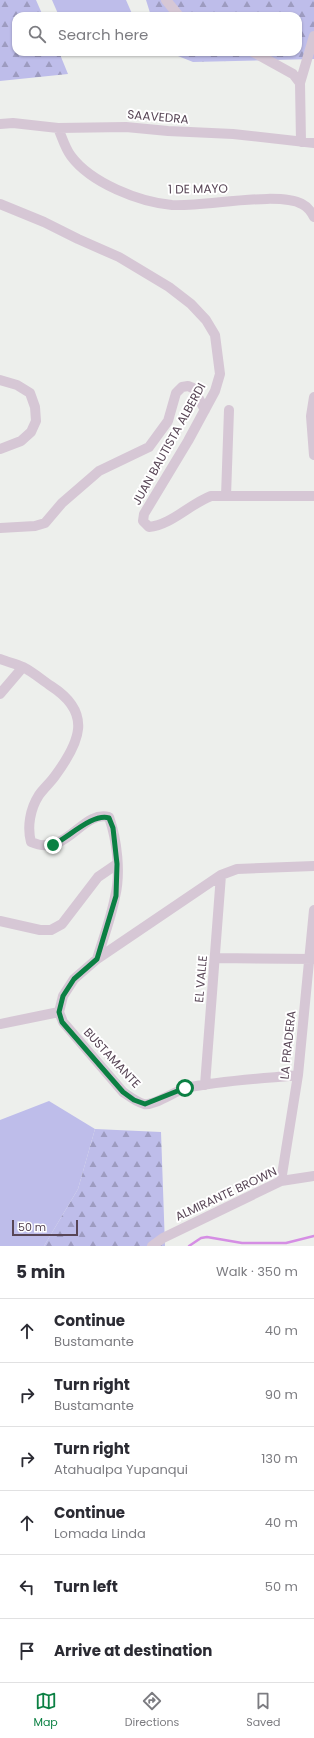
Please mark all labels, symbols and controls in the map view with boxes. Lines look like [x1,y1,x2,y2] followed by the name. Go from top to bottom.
[12,12,302,56] search box
[26,23,48,45] icon: search
[58,24,148,45] text: Search here
[127,105,189,128] street label: SAAVEDRA
[168,179,228,198] street label: 1 DE MAYO
[128,379,209,508] street label: JUAN BAUTISTA ALBERDI
[44,836,62,854] route end
[190,955,211,1003] street label: EL VALLE
[275,1010,300,1080] street label: LA PRADERA
[80,1024,145,1091] street label: BUSTAMANTE
[176,1079,194,1097] route start
[172,1163,279,1225] street label: ALMIRANTE BROWN
[12,1218,78,1237] scale bar
[18,1219,46,1235] text: 50 m
[16,1260,65,1284] text: 5 min
[216,1262,298,1281] text: Walk · 350 m
[54,1310,125,1331] text: Continue
[16,1320,38,1342] icon: ahead
[265,1321,298,1340] text: 40 m
[54,1332,134,1351] text: Bustamante
[54,1374,130,1395] text: Turn right
[16,1384,38,1406] icon: right
[265,1385,298,1404] text: 90 m
[54,1396,134,1415] text: Bustamante
[54,1438,130,1459] text: Turn right
[16,1448,38,1470] icon: right
[261,1449,298,1468] text: 130 m
[54,1460,188,1479] text: Atahualpa Yupanqui
[54,1502,125,1523] text: Continue
[16,1512,38,1534] icon: ahead
[265,1513,298,1532] text: 40 m
[54,1524,146,1543] text: Lomada Linda
[16,1576,38,1598] icon: left
[54,1576,118,1597] text: Turn left
[265,1577,298,1596] text: 50 m
[16,1640,38,1662] icon: arrive
[54,1640,212,1661] text: Arrive at destination
[33,1690,58,1731] tab: Map
[125,1690,179,1731] tab: Directions
[246,1690,281,1731] tab: Saved

